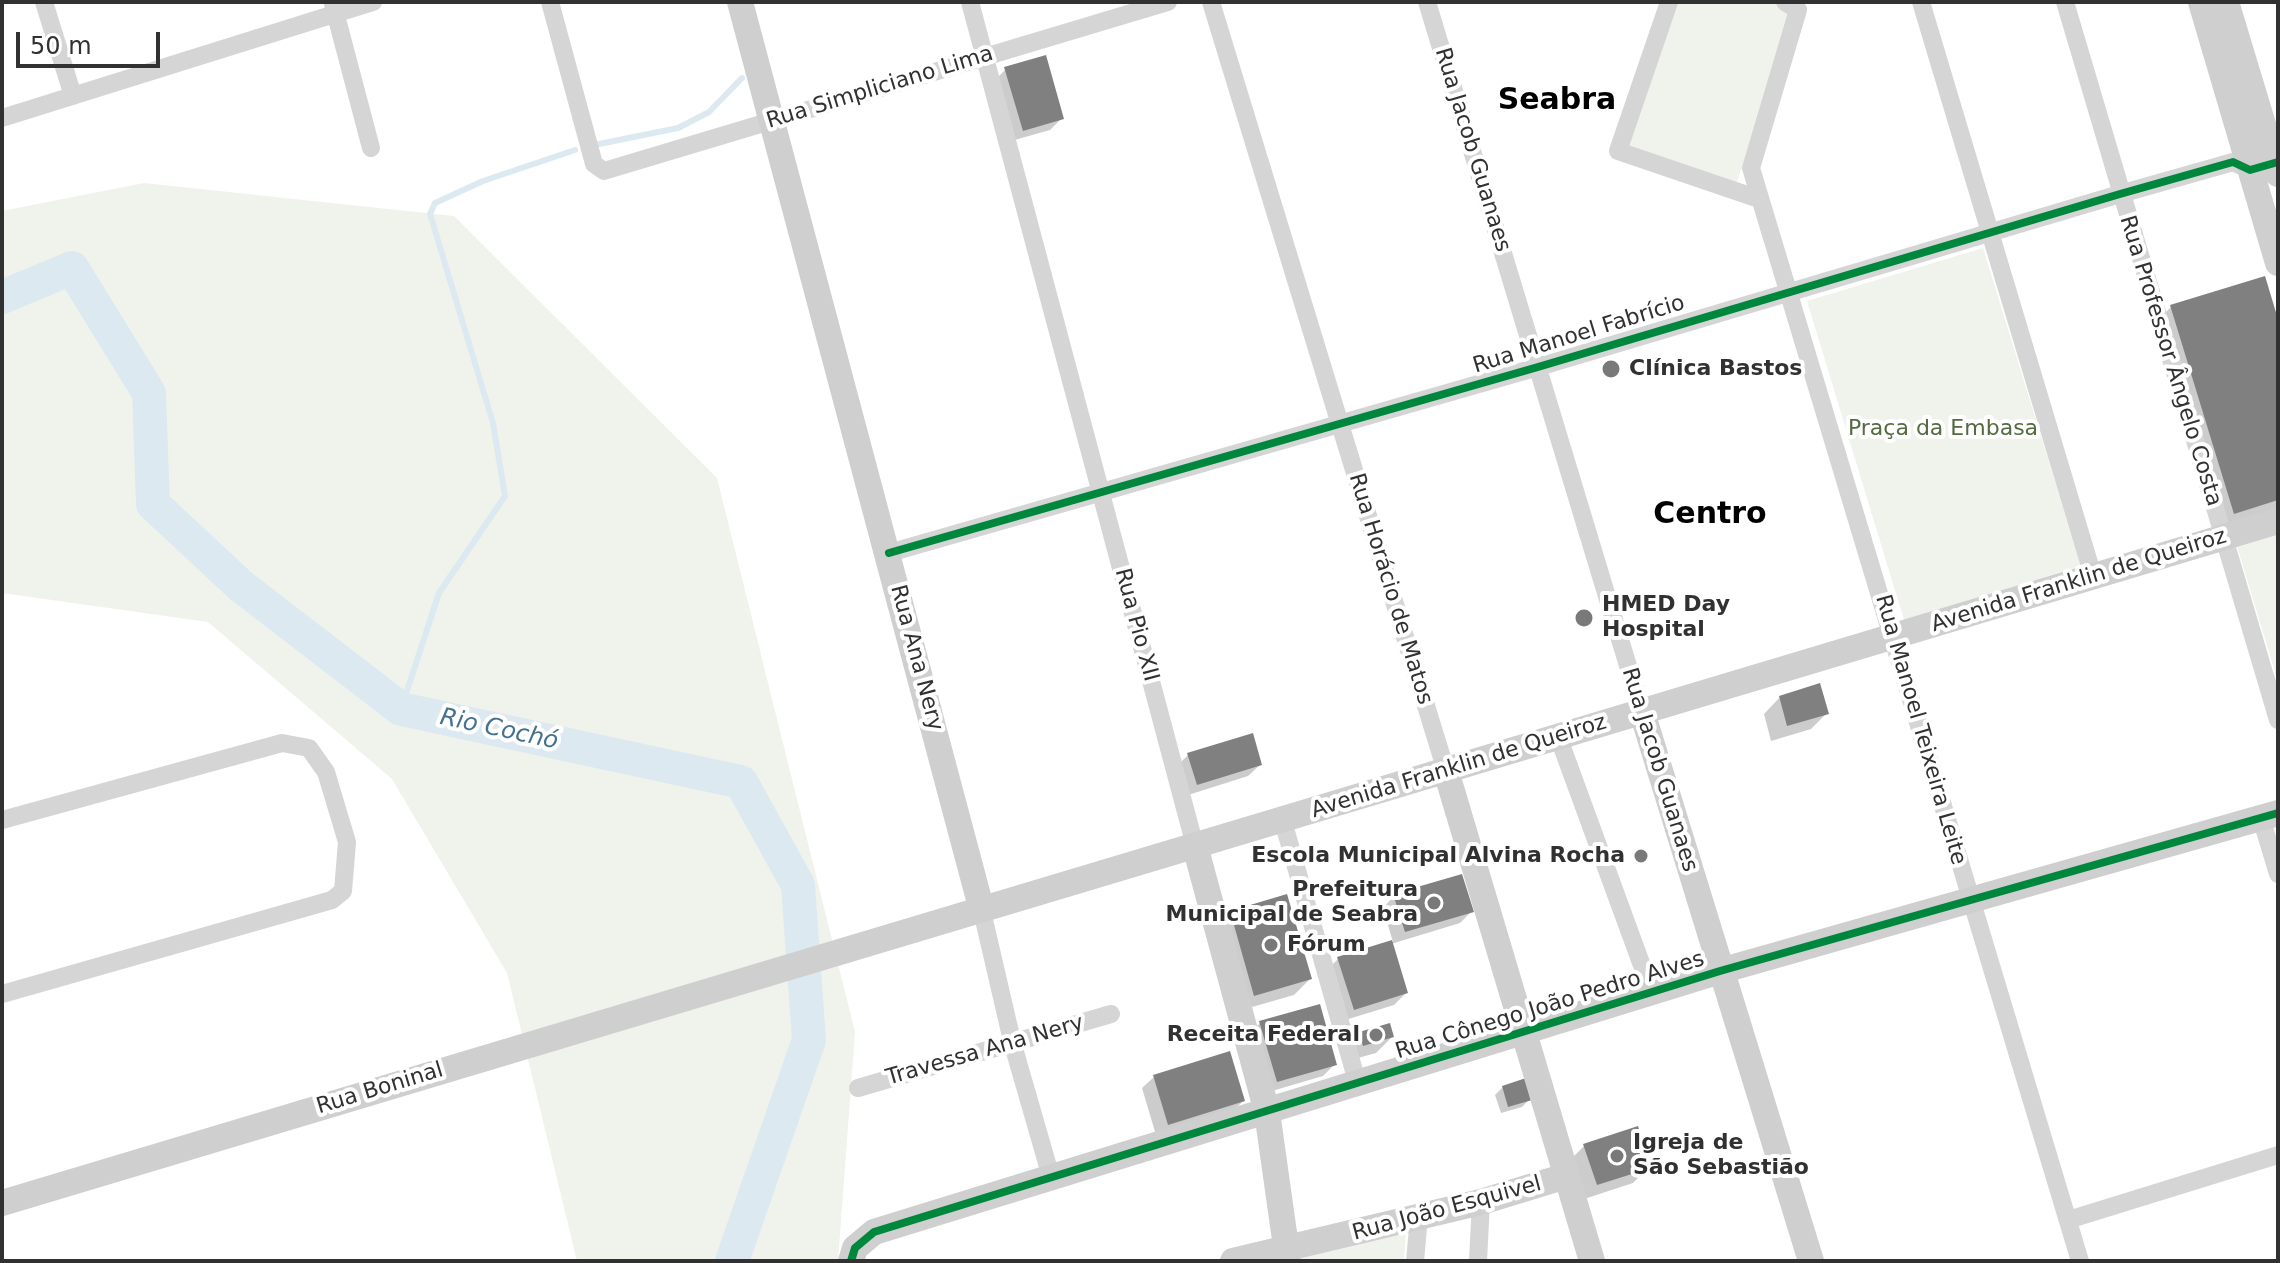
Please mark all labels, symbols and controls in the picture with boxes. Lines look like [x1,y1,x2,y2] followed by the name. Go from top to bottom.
[20,16,164,66] scale bar
[30,32,92,60] text: 50 m
[763,41,997,135] street label: Rua Simpliciano Lima
[1428,45,1516,255] street label: Rua Jacob Guanaes
[1498,83,1616,119] district label: Seabra
[2113,212,2227,510] street label: Rua Professor Ângelo Costa
[1470,290,1688,380] street label: Rua Manoel Fabrício
[1629,356,1802,382] place label: Clínica Bastos
[1600,358,1622,380] marker: Clínica Bastos
[1848,416,2038,442] park label: Praça da Embasa
[1342,470,1438,708] street label: Rua Horácio de Matos
[1653,497,1767,533] district label: Centro
[1928,523,2230,639] street label: Avenida Franklin de Queiroz
[1108,566,1164,684] street label: Rua Pio XII
[884,582,948,734] street label: Rua Ana Nery
[1602,592,1730,644] place label: HMED Day Hospital
[1869,592,1971,868] street label: Rua Manoel Teixeira Leite
[1573,607,1595,629] marker: HMED Day Hospital
[1615,665,1703,875] street label: Rua Jacob Guanaes
[437,703,561,757] water label: Rio Cochó
[1308,709,1610,825] street label: Avenida Franklin de Queiroz
[1251,843,1625,869] place label: Escola Municipal Alvina Rocha
[1632,847,1650,865] marker: Escola Municipal Alvina Rocha
[1165,877,1418,928] place label: Prefeitura Municipal de Seabra
[1425,894,1443,912] marker: Prefeitura Municipal de Seabra
[1287,932,1366,958] place label: Fórum
[1262,936,1280,954] marker: Fórum
[1392,946,1708,1066] street label: Rua Cônego João Pedro Alves
[883,1010,1087,1092] street label: Travessa Ana Nery
[1167,1022,1360,1048] place label: Receita Federal
[1367,1026,1385,1044] marker: Receita Federal
[314,1057,446,1121] street label: Rua Boninal
[1633,1130,1809,1182] place label: Igreja de São Sebastião
[1608,1147,1626,1165] marker: Igreja de São Sebastião
[1350,1171,1544,1247] street label: Rua João Esquivel

